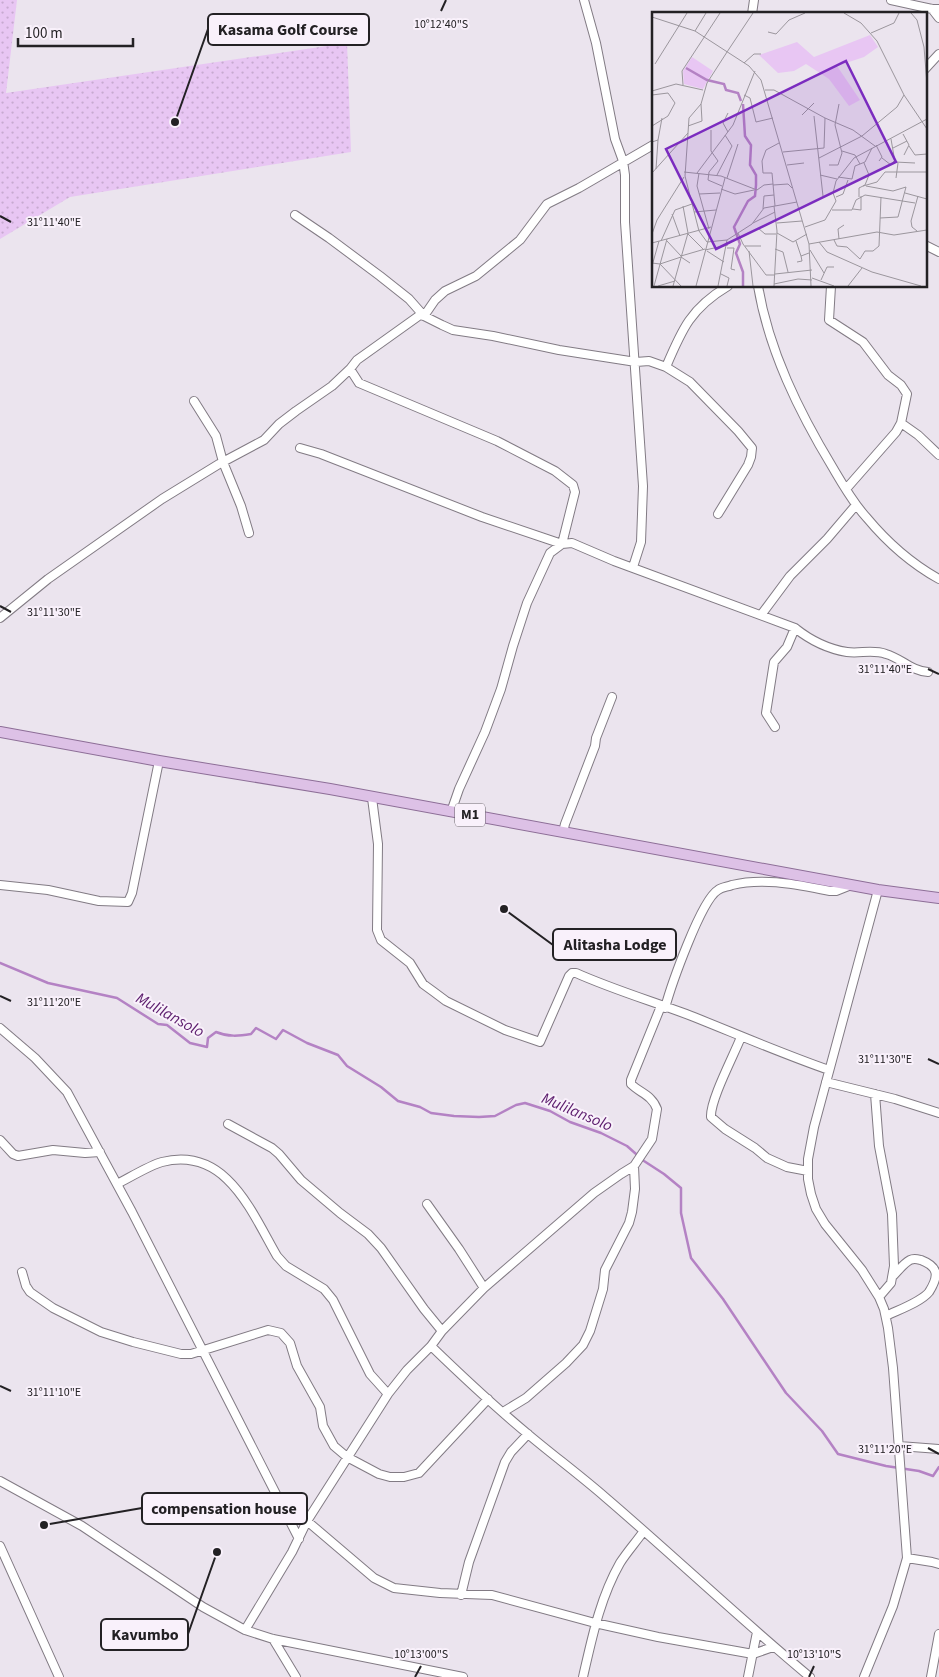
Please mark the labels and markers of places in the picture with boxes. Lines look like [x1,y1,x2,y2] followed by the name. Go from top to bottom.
[208,14,369,45] callout: Kasama Golf Course
[553,929,676,960] callout: Alitasha Lodge
[142,1493,307,1524] callout: compensation house
[101,1619,188,1650] callout: Kavumbo

